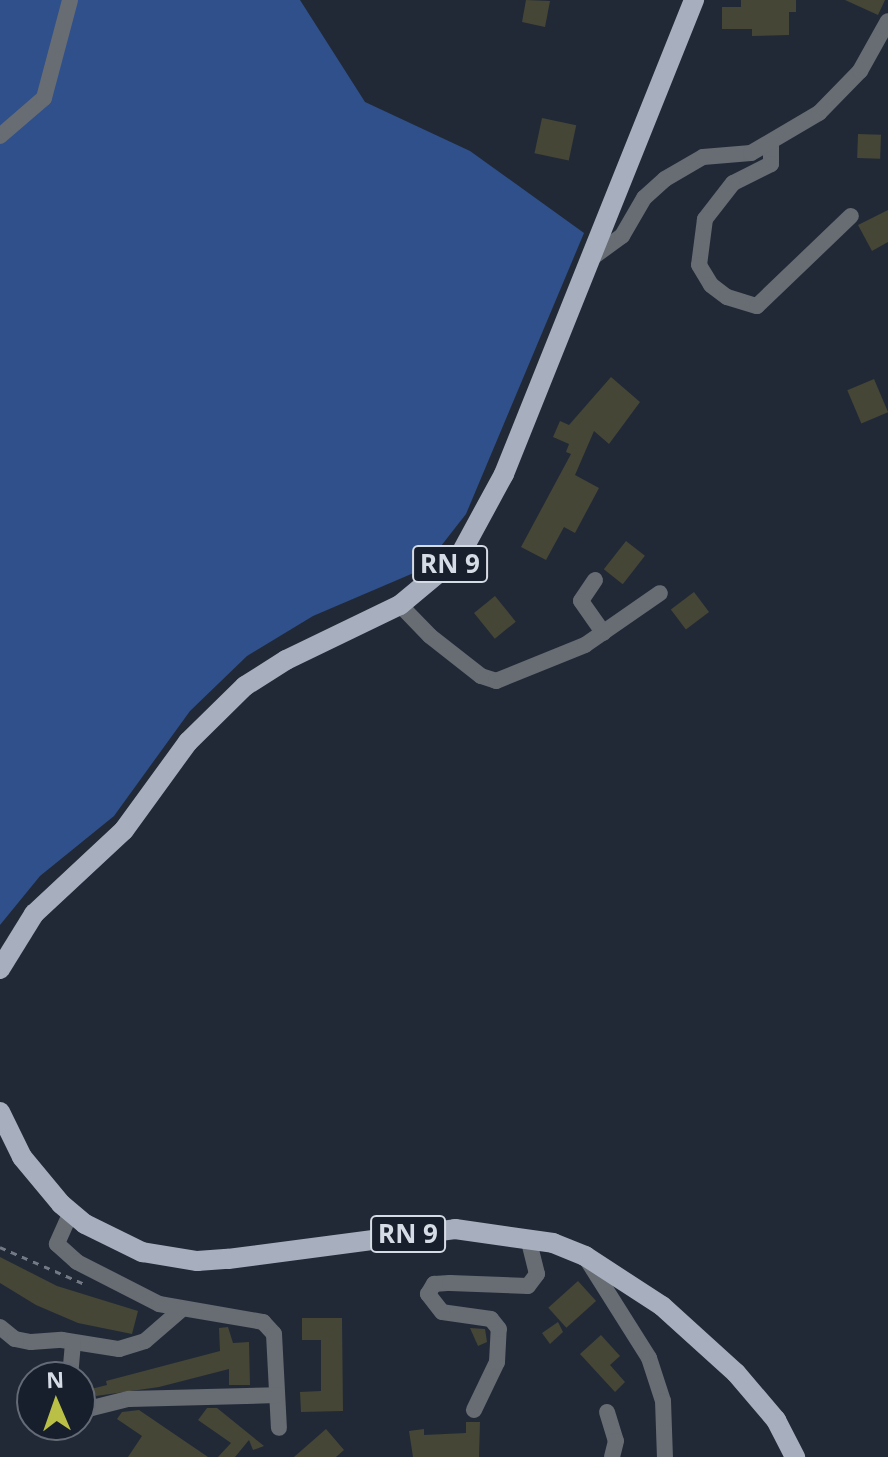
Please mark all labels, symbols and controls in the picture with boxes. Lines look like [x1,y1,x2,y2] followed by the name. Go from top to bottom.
[412,542,488,586] road number: RN 9
[370,1212,446,1256] road number: RN 9
[16,1361,96,1441] north arrow
[46,1364,65,1394] text: N

